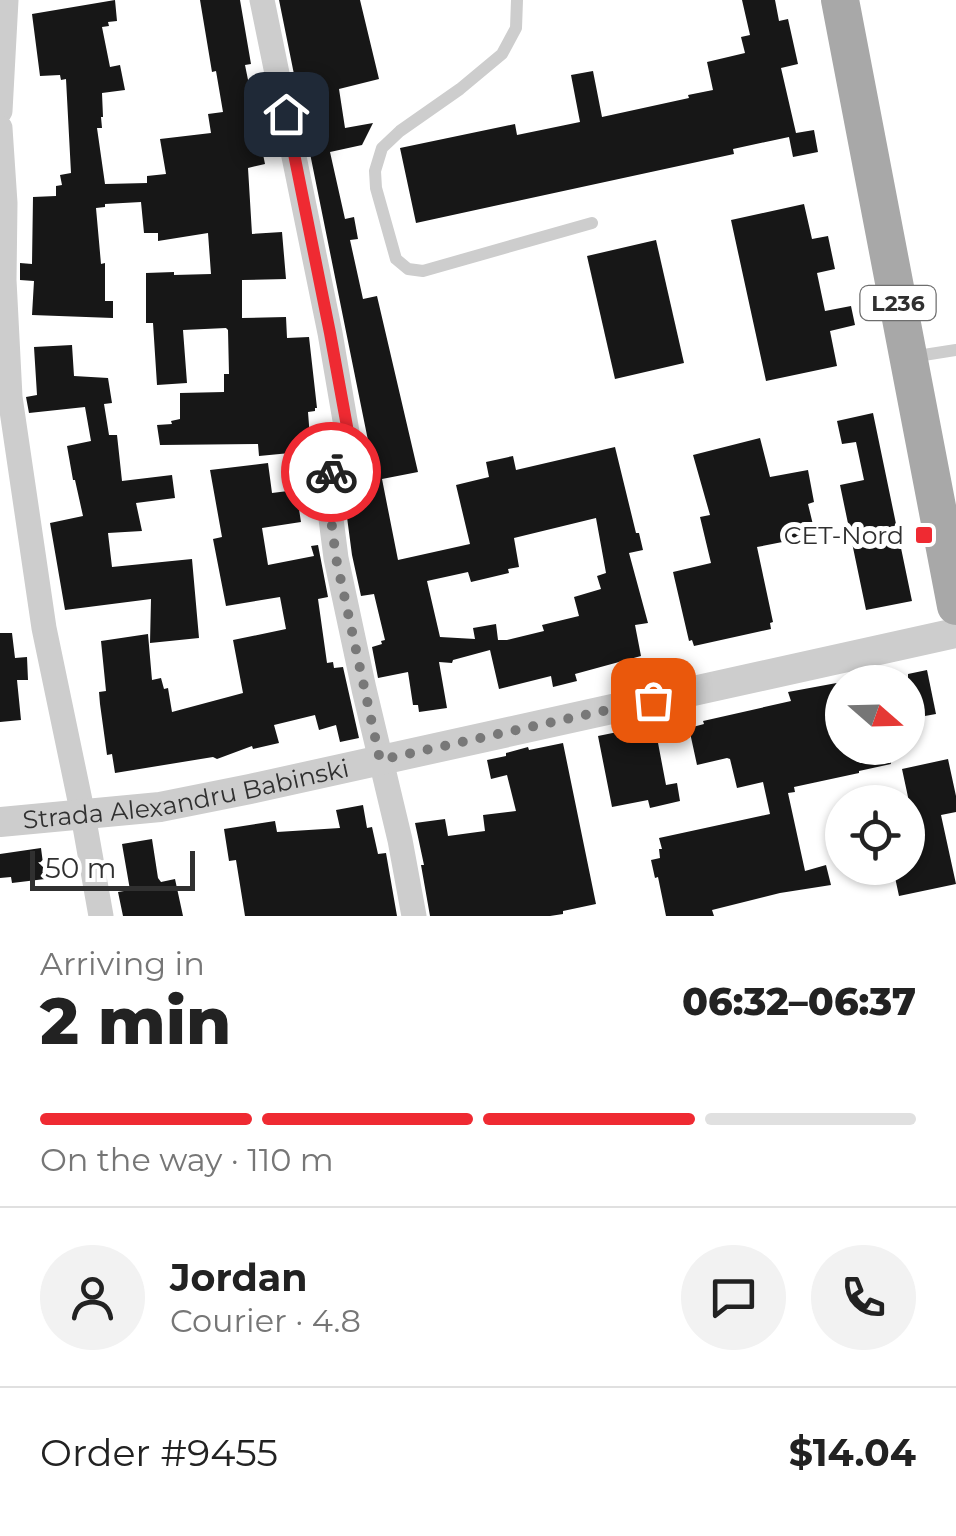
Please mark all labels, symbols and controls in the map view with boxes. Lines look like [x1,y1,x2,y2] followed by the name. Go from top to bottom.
[244,72,329,157] pin
[259,87,314,142] icon: home
[860,286,936,320] road number: L236
[281,422,381,522] courier
[304,445,359,500] icon: bike
[784,520,904,550] place label: CET-Nord
[913,524,935,546] marker: CET-Nord
[611,658,696,743] pin
[825,665,925,765] north arrow
[825,665,925,885] map controls
[626,673,681,728] icon: bag
[21,753,352,835] street label: Strada Alexandru Babinski
[825,785,925,885] button: locate
[30,846,195,890] scale bar
[45,851,116,885] text: 50 m
[40,944,205,983] text: Arriving in
[682,978,916,1025] text: 06:32–06:37
[40,981,231,1060] text: 2 min
[40,1140,334,1179] text: On the way · 110 m
[40,1245,145,1350] button: person
[681,1245,786,1350] button: chat
[811,1245,916,1350] button: phone
[170,1254,308,1301] text: Jordan
[170,1301,361,1340] text: Courier · 4.8
[40,1429,278,1476] text: Order #9455
[789,1429,916,1476] text: $14.04

